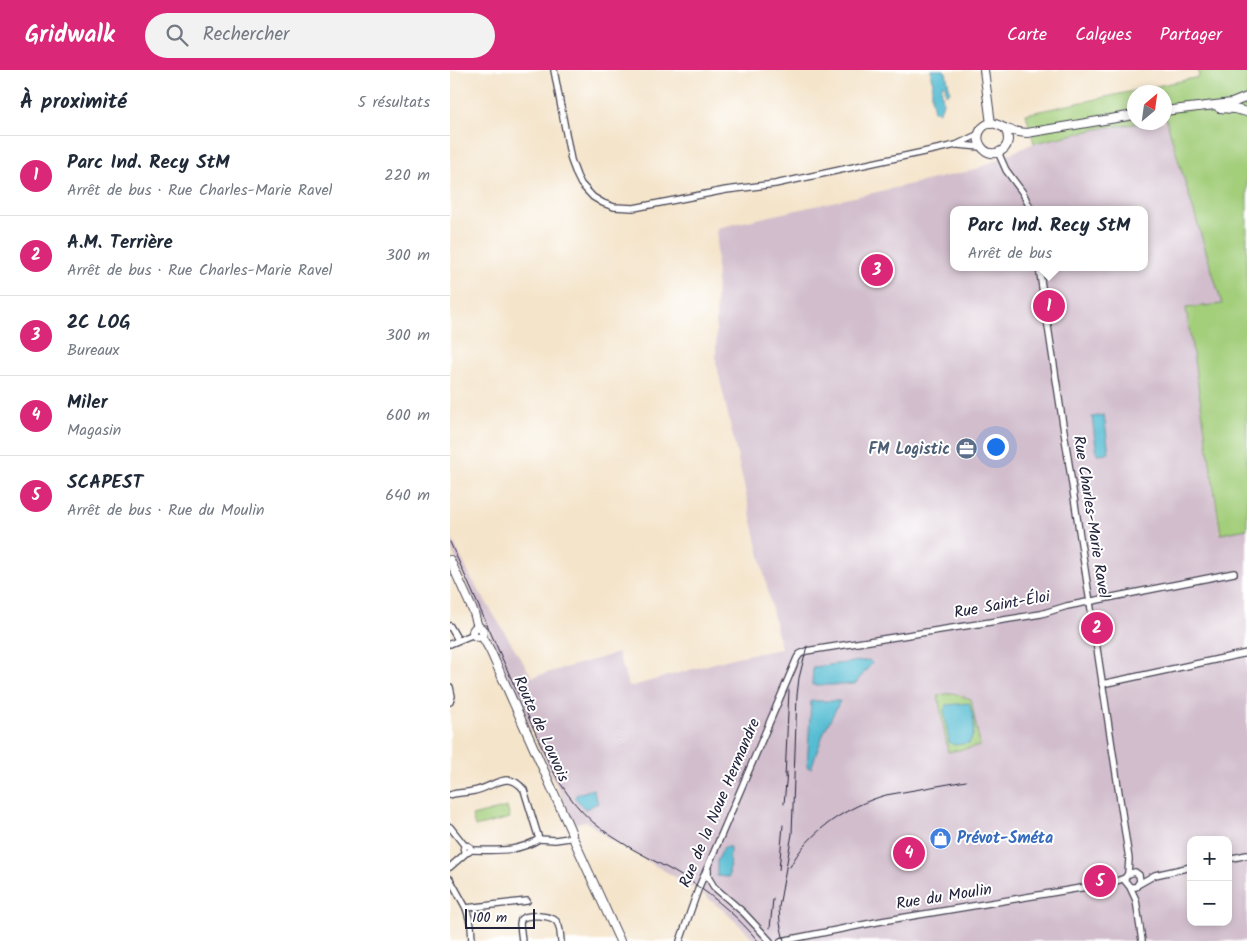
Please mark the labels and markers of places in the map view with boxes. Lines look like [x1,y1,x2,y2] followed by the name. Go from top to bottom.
[861,251,893,289] pin: 3
[1033,287,1065,325] pin: 1
[869,437,950,462] place label: FM Logistic
[954,437,978,461] office icon: FM Logistic
[1081,609,1113,647] pin: 2
[929,826,953,850] shop icon: Prévot-Sméta
[957,826,1053,851] place label: Prévot-Sméta
[893,834,925,872] pin: 4
[1084,862,1116,900] pin: 5

